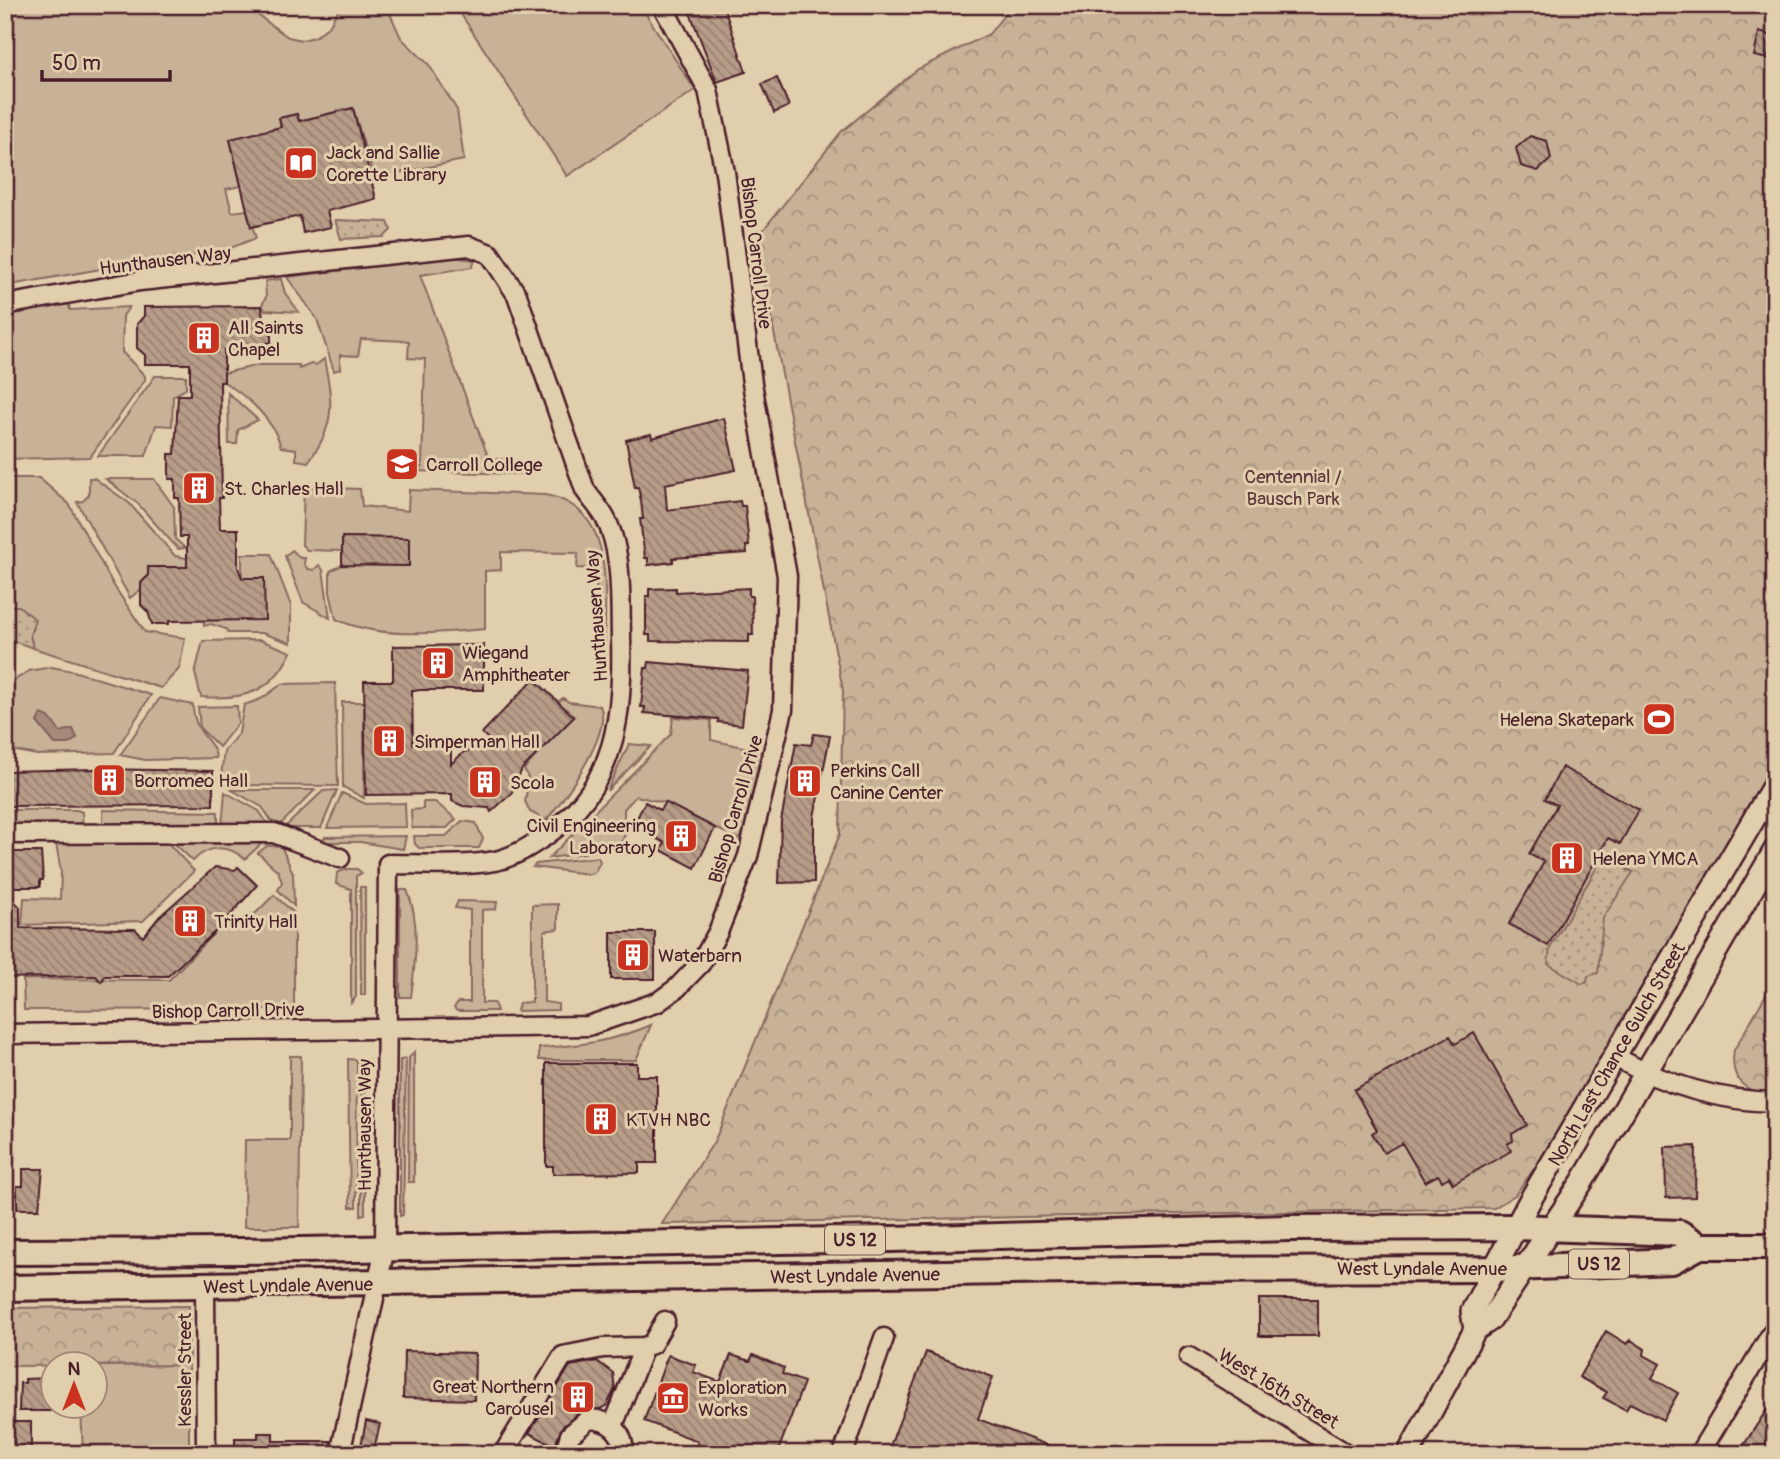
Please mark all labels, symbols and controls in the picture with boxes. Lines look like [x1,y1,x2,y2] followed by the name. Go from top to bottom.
[42,38,170,82] scale bar
[52,50,101,77] text: 50 m
[326,141,446,187] place label: Jack and Sallie Corette Library
[282,144,320,182] library icon: Jack and Sallie Corette Library
[735,176,777,331] street label: Bishop Carroll Drive
[98,241,232,281] street label: Hunthausen Way
[228,316,304,362] place label: All Saints Chapel
[185,319,223,357] building icon: All Saints Chapel
[383,445,421,483] school or university icon: Carroll College
[426,453,543,477] place label: Carroll College
[1244,465,1342,511] park label: Centennial / Bausch Park
[180,469,218,507] building icon: St. Charles Hall
[224,477,344,501] place label: St. Charles Hall
[580,549,614,683] street label: Hunthausen Way
[462,641,570,687] place label: Wiegand Amphitheater
[419,644,457,682] building icon: Wiegand Amphitheater
[1640,700,1678,738] sports icon: Helena Skatepark
[1499,708,1634,732] place label: Helena Skatepark
[370,722,408,760] building icon: Simperman Hall
[414,730,540,754] place label: Simperman Hall
[703,732,769,886] street label: Bishop Carroll Drive
[830,759,943,805] place label: Perkins Call Canine Center
[90,761,128,799] building icon: Borromeo Hall
[786,762,824,800] building icon: Perkins Call Canine Center
[466,763,504,801] building icon: Scola
[134,769,248,793] place label: Borromeo Hall
[510,771,554,795] place label: Scola
[527,814,656,860] place label: Civil Engineering Laboratory
[662,817,700,855] building icon: Civil Engineering Laboratory
[1548,839,1586,877] building icon: Helena YMCA
[1592,847,1699,871] place label: Helena YMCA
[171,902,209,940] building icon: Trinity Hall
[214,910,298,934] place label: Trinity Hall
[614,936,652,974] building icon: Waterbarn
[1543,938,1691,1170] street label: North Last Chance Gulch Street
[658,944,742,968] place label: Waterbarn
[151,998,305,1024] street label: Bishop Carroll Drive
[353,1059,377,1191] street label: Hunthausen Way
[582,1100,620,1138] building icon: KTVH NBC
[626,1108,711,1132] place label: KTVH NBC
[825,1226,885,1254] road number: US 12
[1569,1250,1629,1279] road number: US 12
[1337,1257,1508,1281] street label: West Lyndale Avenue
[770,1263,941,1289] street label: West Lyndale Avenue
[203,1273,374,1299] street label: West Lyndale Avenue
[173,1313,197,1427] street label: Kessler Street
[1214,1343,1343,1434] street label: West 16th Street
[38,1350,108,1420] north arrow
[68,1357,81,1381] text: N
[432,1375,554,1421] place label: Great Northern Carousel
[698,1376,787,1422] place label: Exploration Works
[559,1378,597,1416] building icon: Great Northern Carousel
[654,1379,692,1417] museum icon: Exploration Works

